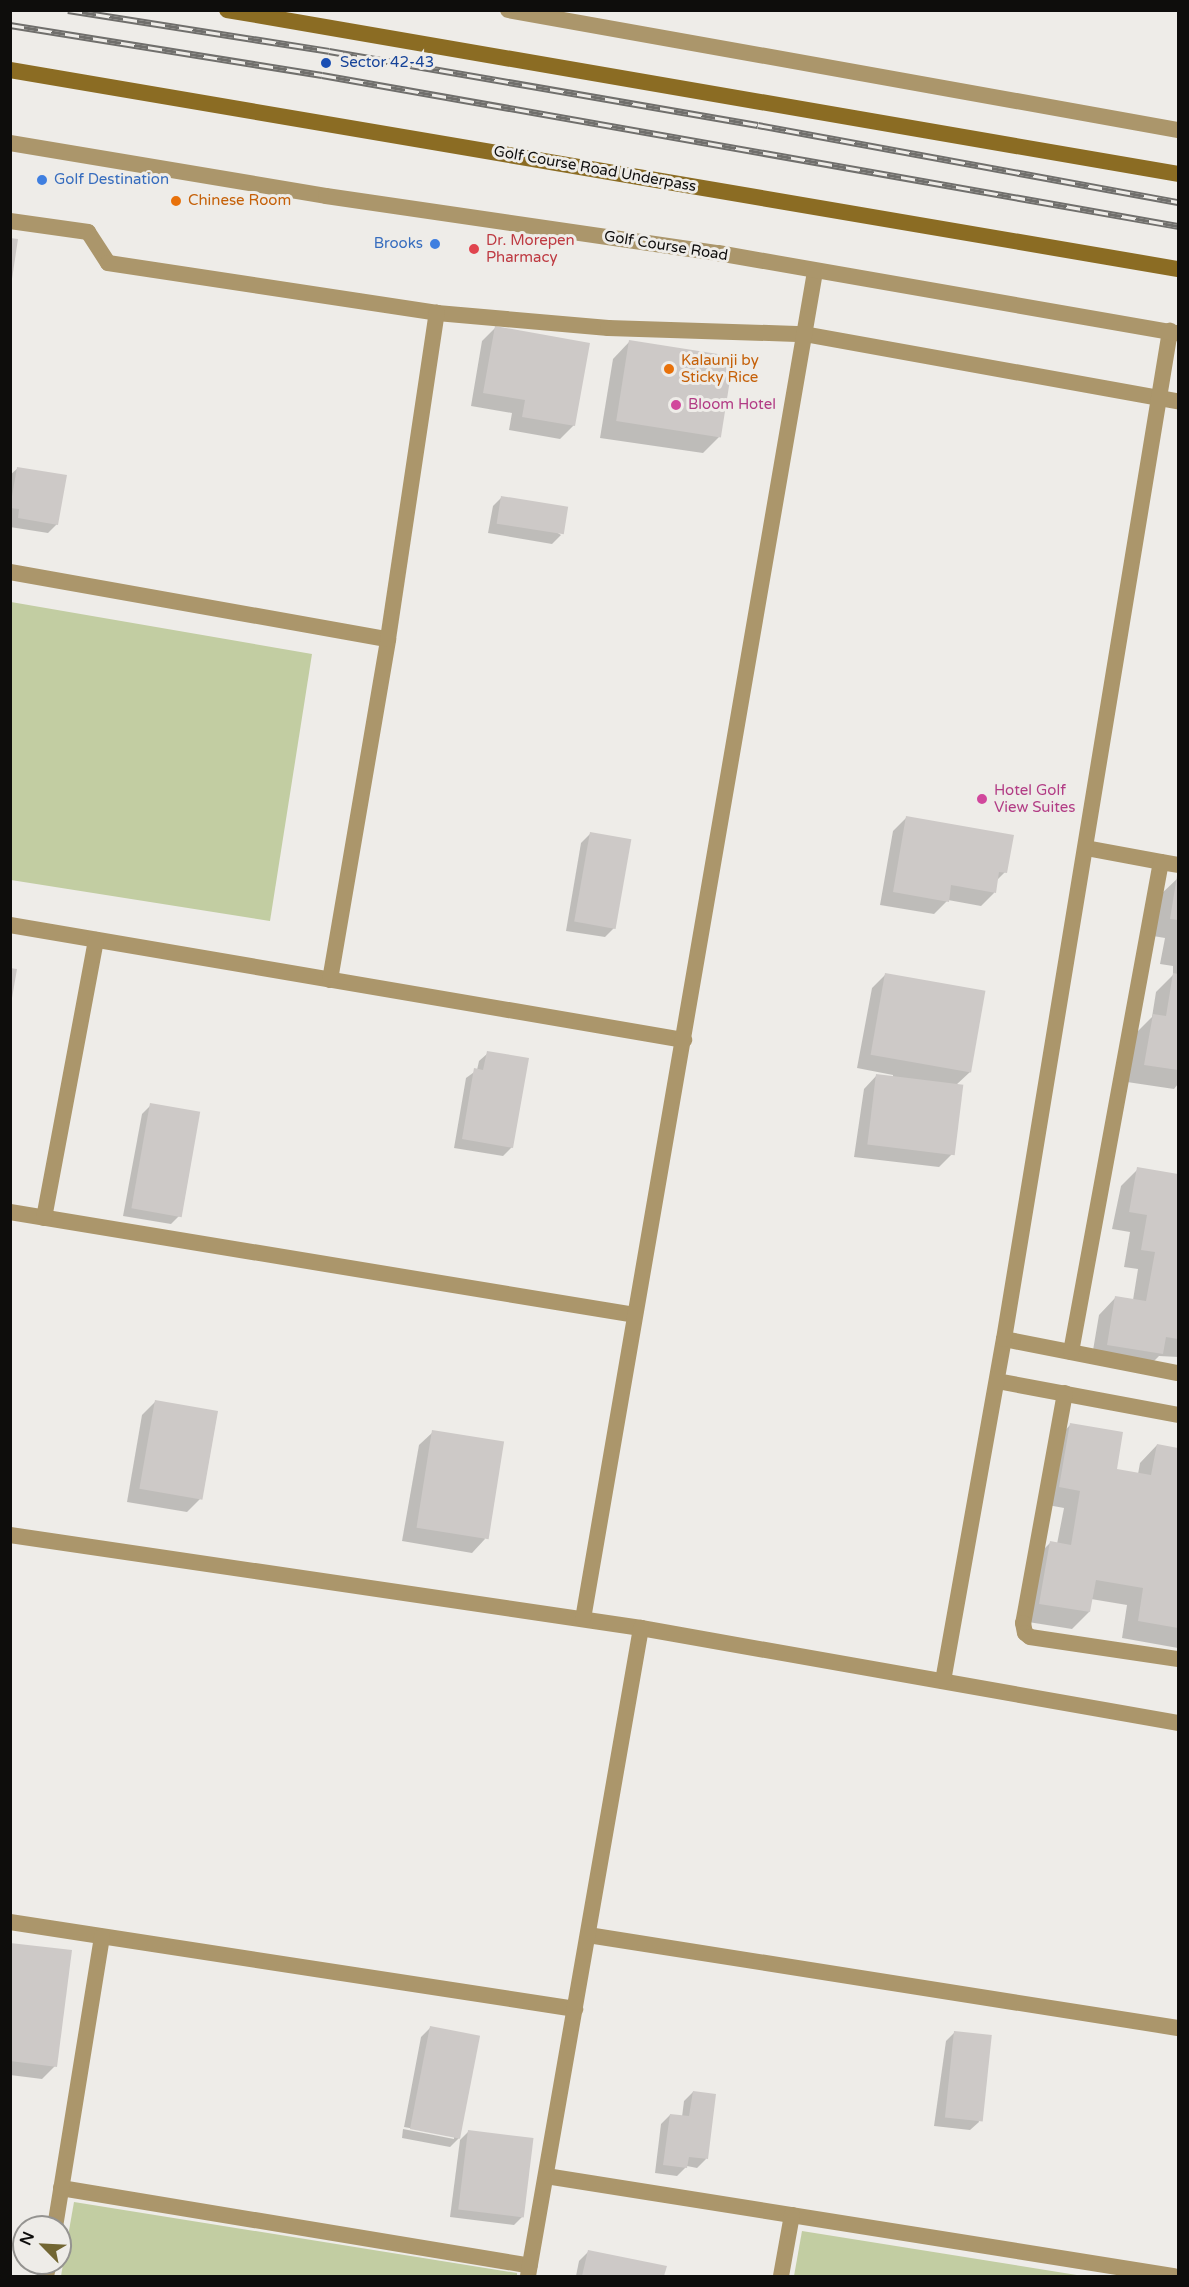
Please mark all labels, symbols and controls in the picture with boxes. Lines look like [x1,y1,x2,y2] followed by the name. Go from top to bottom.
[317,54,335,72] marker: Sector 42-43
[340,54,434,72] place label: Sector 42-43
[492,142,698,196] street label: Golf Course Road Underpass
[54,171,169,189] place label: Golf Destination
[35,173,49,187] marker: Golf Destination
[188,192,291,210] place label: Chinese Room
[169,194,183,208] marker: Chinese Room
[603,227,729,265] street label: Golf Course Road
[486,231,575,266] place label: Dr. Morepen Pharmacy
[374,235,423,253] place label: Brooks
[428,237,442,251] marker: Brooks
[467,242,481,256] marker: Dr. Morepen Pharmacy
[681,351,759,386] place label: Kalaunji by Sticky Rice
[662,362,676,376] marker: Kalaunji by Sticky Rice
[688,396,776,414] place label: Bloom Hotel
[669,398,683,412] marker: Bloom Hotel
[994,781,1075,816] place label: Hotel Golf View Suites
[975,792,989,806] marker: Hotel Golf View Suites
[12,2215,72,2275] north arrow
[16,2229,39,2248] text: N

